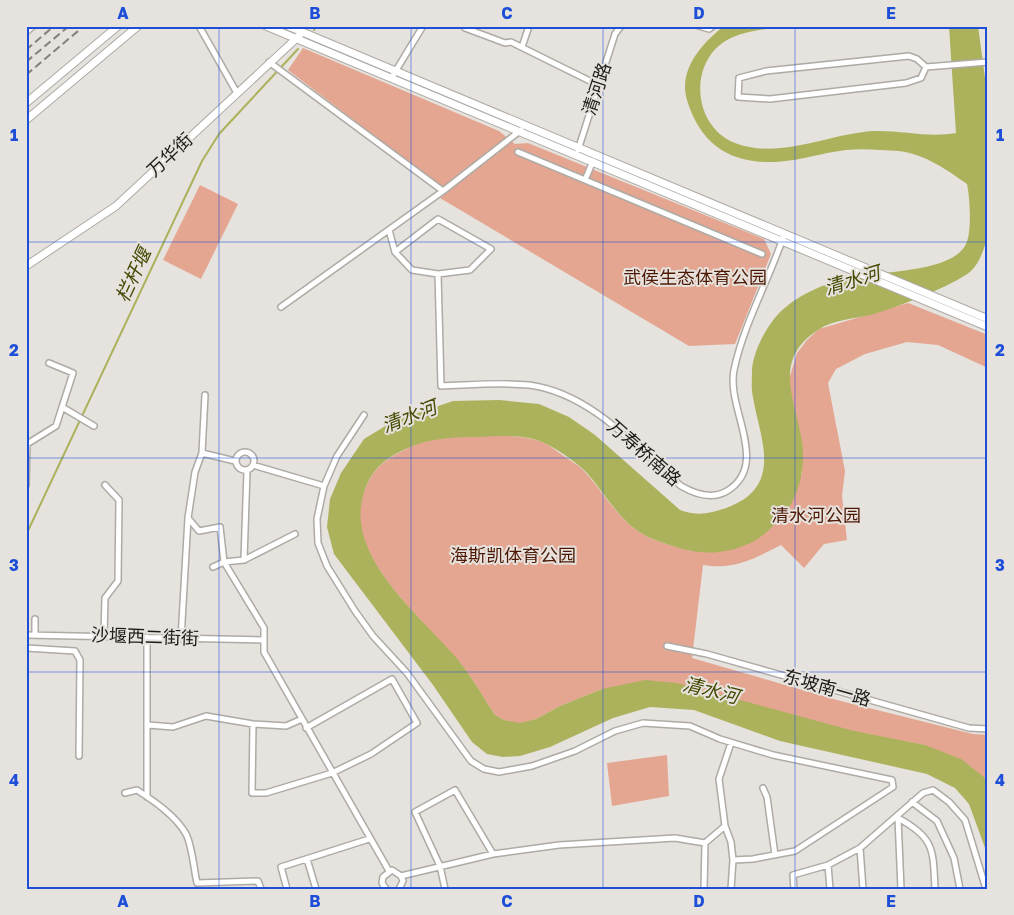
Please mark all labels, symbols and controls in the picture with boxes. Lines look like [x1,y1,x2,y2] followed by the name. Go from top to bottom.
[117,3,129,23] text: A
[309,3,321,23] text: B
[501,3,513,23] text: C
[693,3,705,23] text: D
[886,3,896,23] text: E
[577,60,615,118] street label: 清河路
[10,125,18,145] text: 1
[996,125,1004,145] text: 1
[142,128,197,181] street label: 万华街
[110,241,156,305] water label: 栏杆堰
[821,259,886,299] water label: 清水河
[623,266,767,288] park label: 武侯生态体育公园
[9,340,19,360] text: 2
[995,340,1005,360] text: 2
[378,393,443,436] water label: 清水河
[603,414,686,490] street label: 万寿桥南路
[771,504,861,526] park label: 清水河公园
[450,544,576,566] park label: 海斯凯体育公园
[9,555,19,575] text: 3
[995,555,1005,575] text: 3
[91,623,199,649] street label: 沙堰西二街街
[781,664,874,710] street label: 东坡南一路
[681,671,745,709] water label: 清水河
[9,770,19,790] text: 4
[995,770,1005,790] text: 4
[117,891,129,911] text: A
[309,891,321,911] text: B
[501,891,513,911] text: C
[693,891,705,911] text: D
[886,891,896,911] text: E

